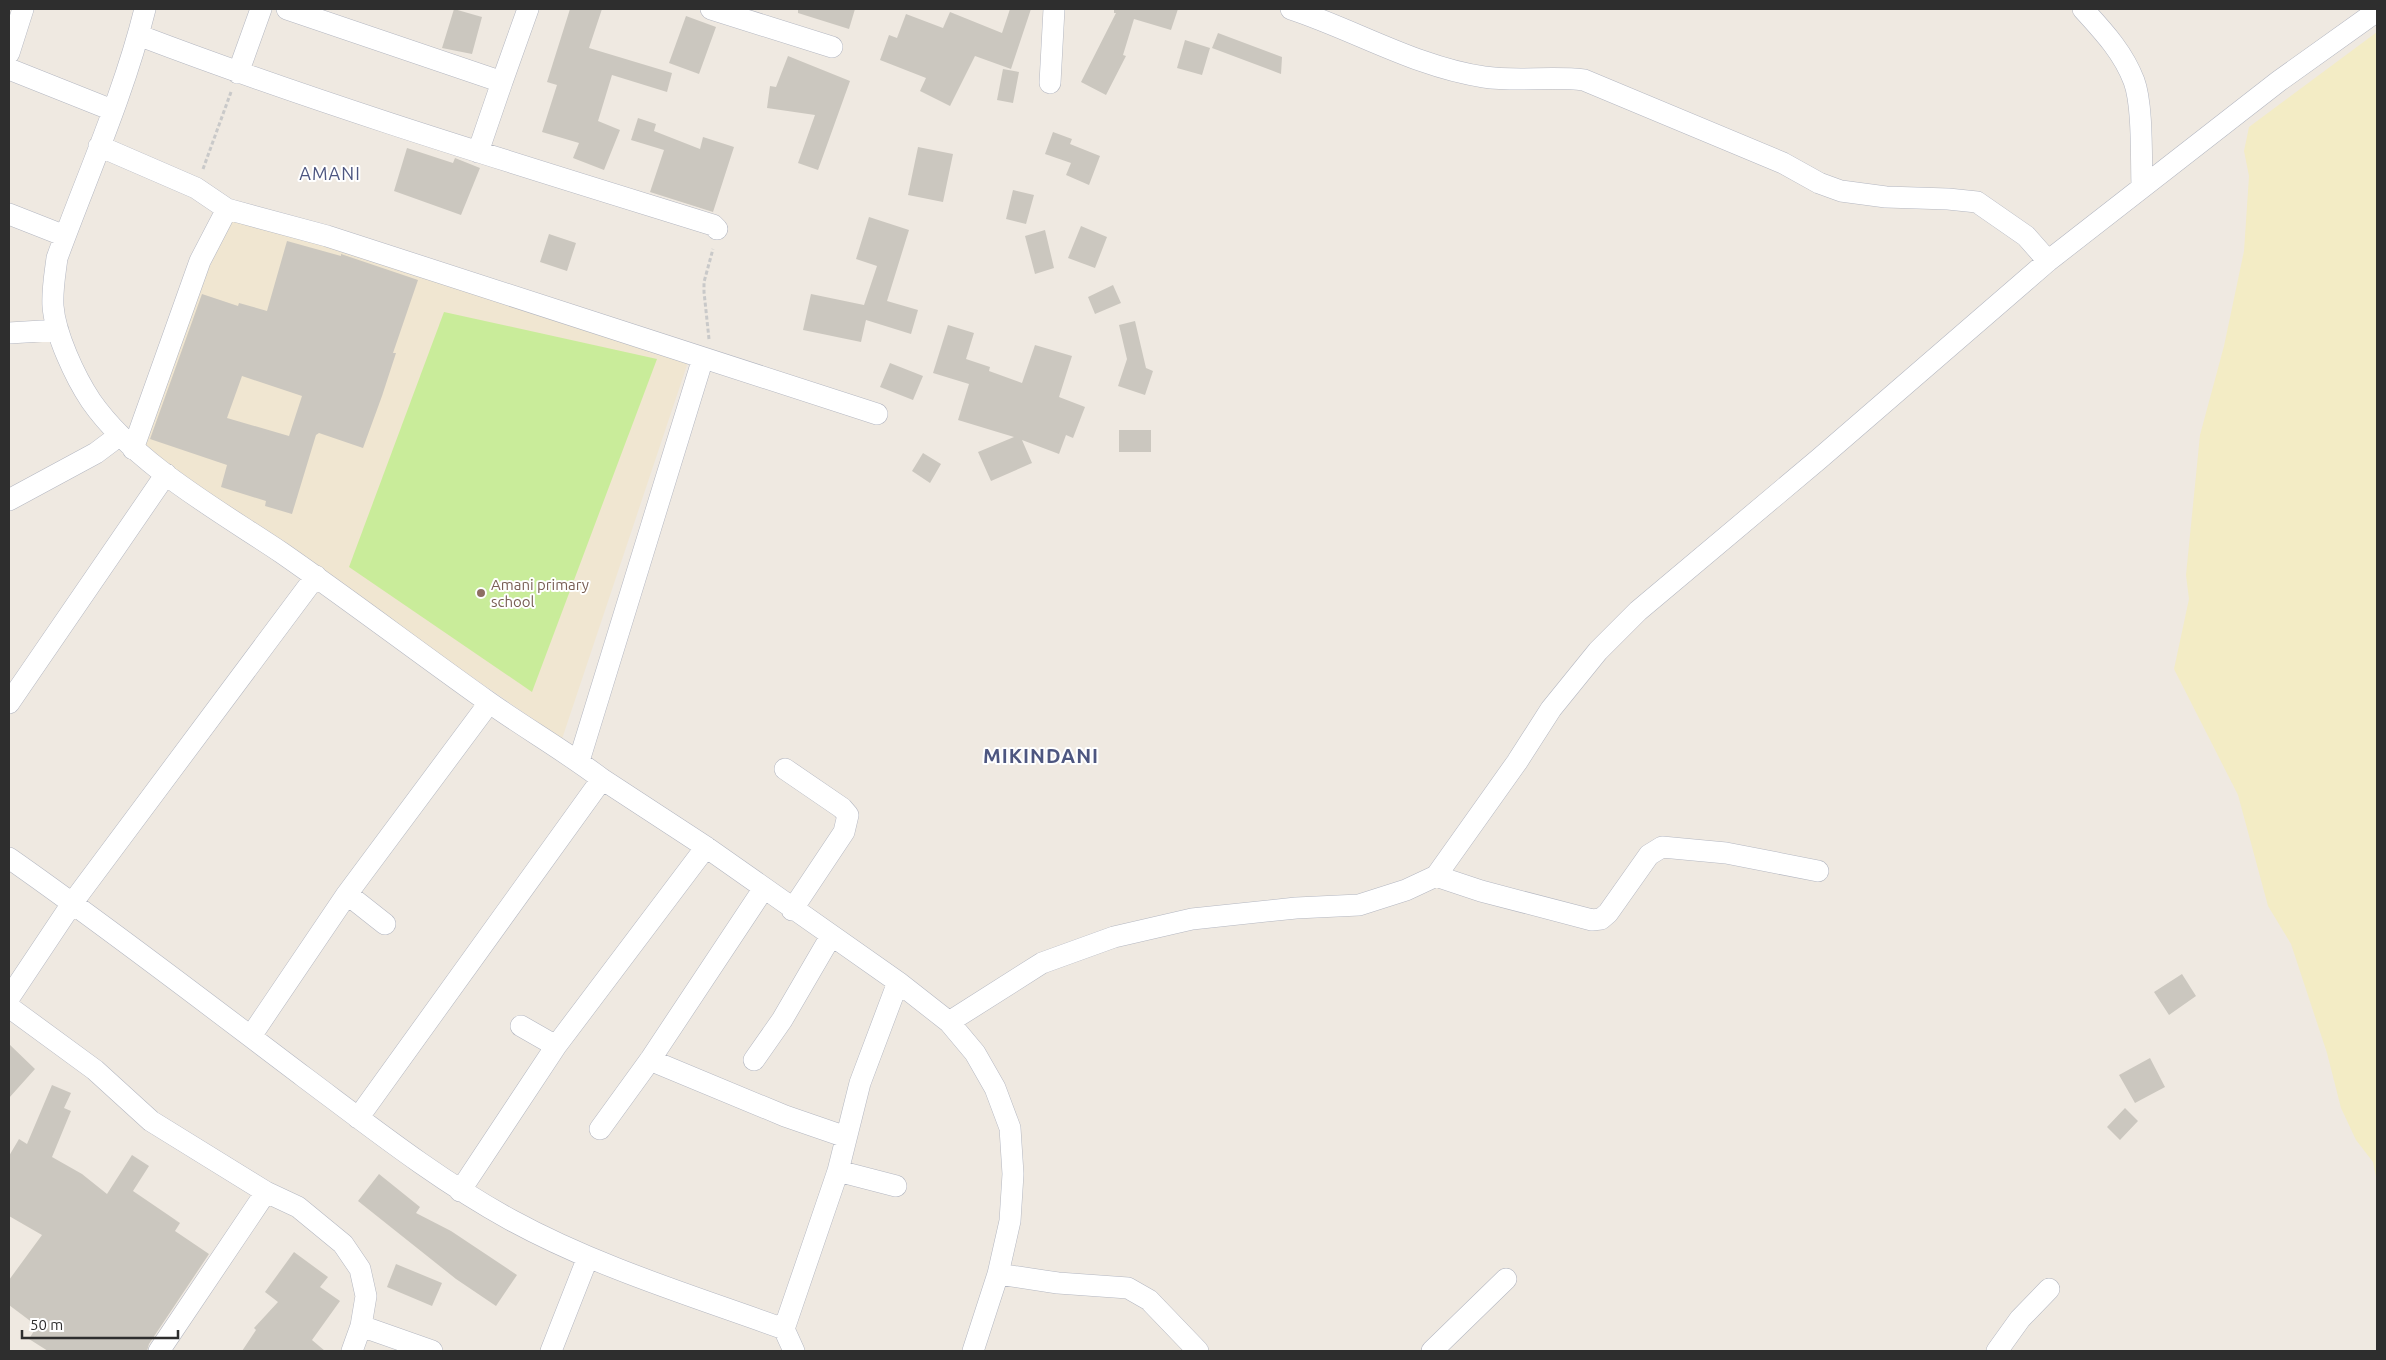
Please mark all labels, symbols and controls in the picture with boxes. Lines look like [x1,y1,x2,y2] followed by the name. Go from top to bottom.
[299,163,361,183] district label: AMANI
[491,576,589,610] place label: Amani primary school
[475,587,487,599] marker: Amani primary school
[983,744,1099,767] district label: MIKINDANI
[22,1308,179,1340] scale bar
[30,1316,63,1333] text: 50 m

